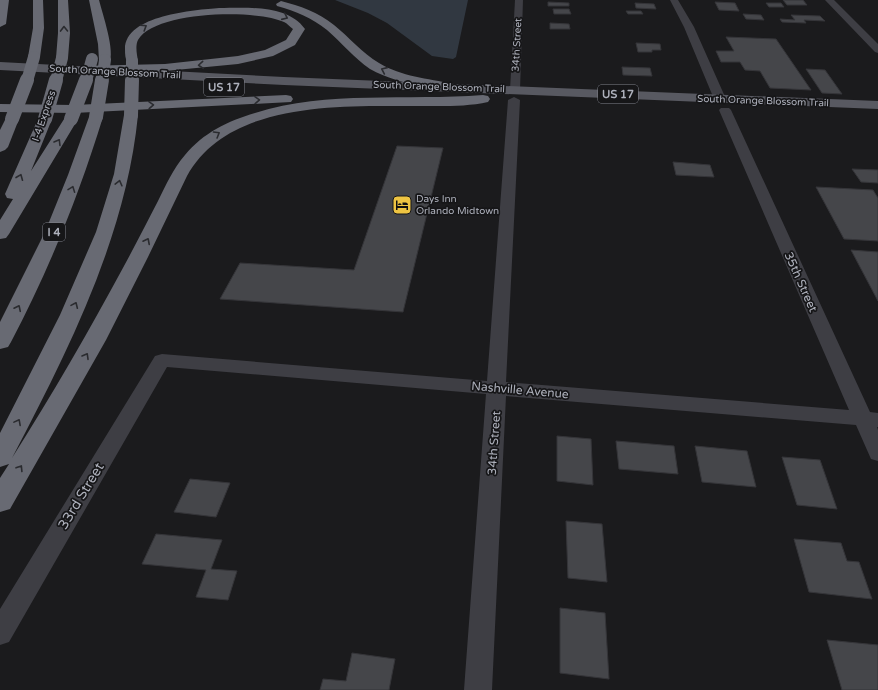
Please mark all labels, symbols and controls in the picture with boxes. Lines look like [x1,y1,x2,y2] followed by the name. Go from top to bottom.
[282,12,289,20] one-way arrow
[510,18,524,72] street label: 34th Street
[140,25,147,32] one-way arrow
[60,26,68,32] one-way arrow
[198,60,204,69] one-way arrow
[49,63,181,81] street label: South Orange Blossom Trail
[380,67,387,75] one-way arrow
[204,78,244,96] road number: US 17
[373,79,505,95] street label: South Orange Blossom Trail
[598,85,638,103] road number: US 17
[30,89,58,143] street label: I-4 Express
[697,93,829,109] street label: South Orange Blossom Trail
[254,96,260,105] one-way arrow
[148,101,154,110] one-way arrow
[213,131,220,139] one-way arrow
[53,139,60,146] one-way arrow
[16,174,24,181] one-way arrow
[114,180,123,187] one-way arrow
[67,186,75,193] one-way arrow
[416,193,499,217] place label: Days Inn Orlando Midtown
[391,194,413,216] hotel icon: Days Inn Orlando Midtown
[43,223,65,241] road number: I 4
[142,238,150,245] one-way arrow
[782,250,821,315] street label: 35th Street
[70,302,78,310] one-way arrow
[13,304,21,312] one-way arrow
[81,353,88,360] one-way arrow
[471,379,569,401] street label: Nashville Avenue
[485,410,503,476] street label: 34th Street
[13,419,21,426] one-way arrow
[54,459,108,533] street label: 33rd Street
[16,465,23,472] one-way arrow

